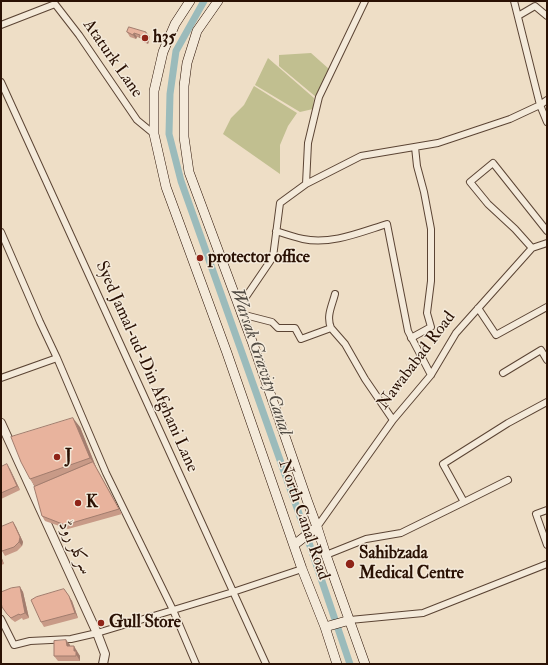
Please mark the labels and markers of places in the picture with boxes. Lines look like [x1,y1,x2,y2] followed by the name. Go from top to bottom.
[153,28,176,48] place label: h35
[140,33,150,43] marker: h35
[208,248,310,268] place label: protector office
[195,253,205,263] marker: protector office
[65,447,72,467] place label: J
[52,452,62,462] marker: J
[86,493,98,513] place label: K
[73,498,83,508] marker: K
[359,544,464,584] place label: Sahibzada Medical Centre
[344,558,356,570] marker: Sahibzada Medical Centre
[109,613,181,633] place label: Gull Store
[96,618,106,628] marker: Gull Store

